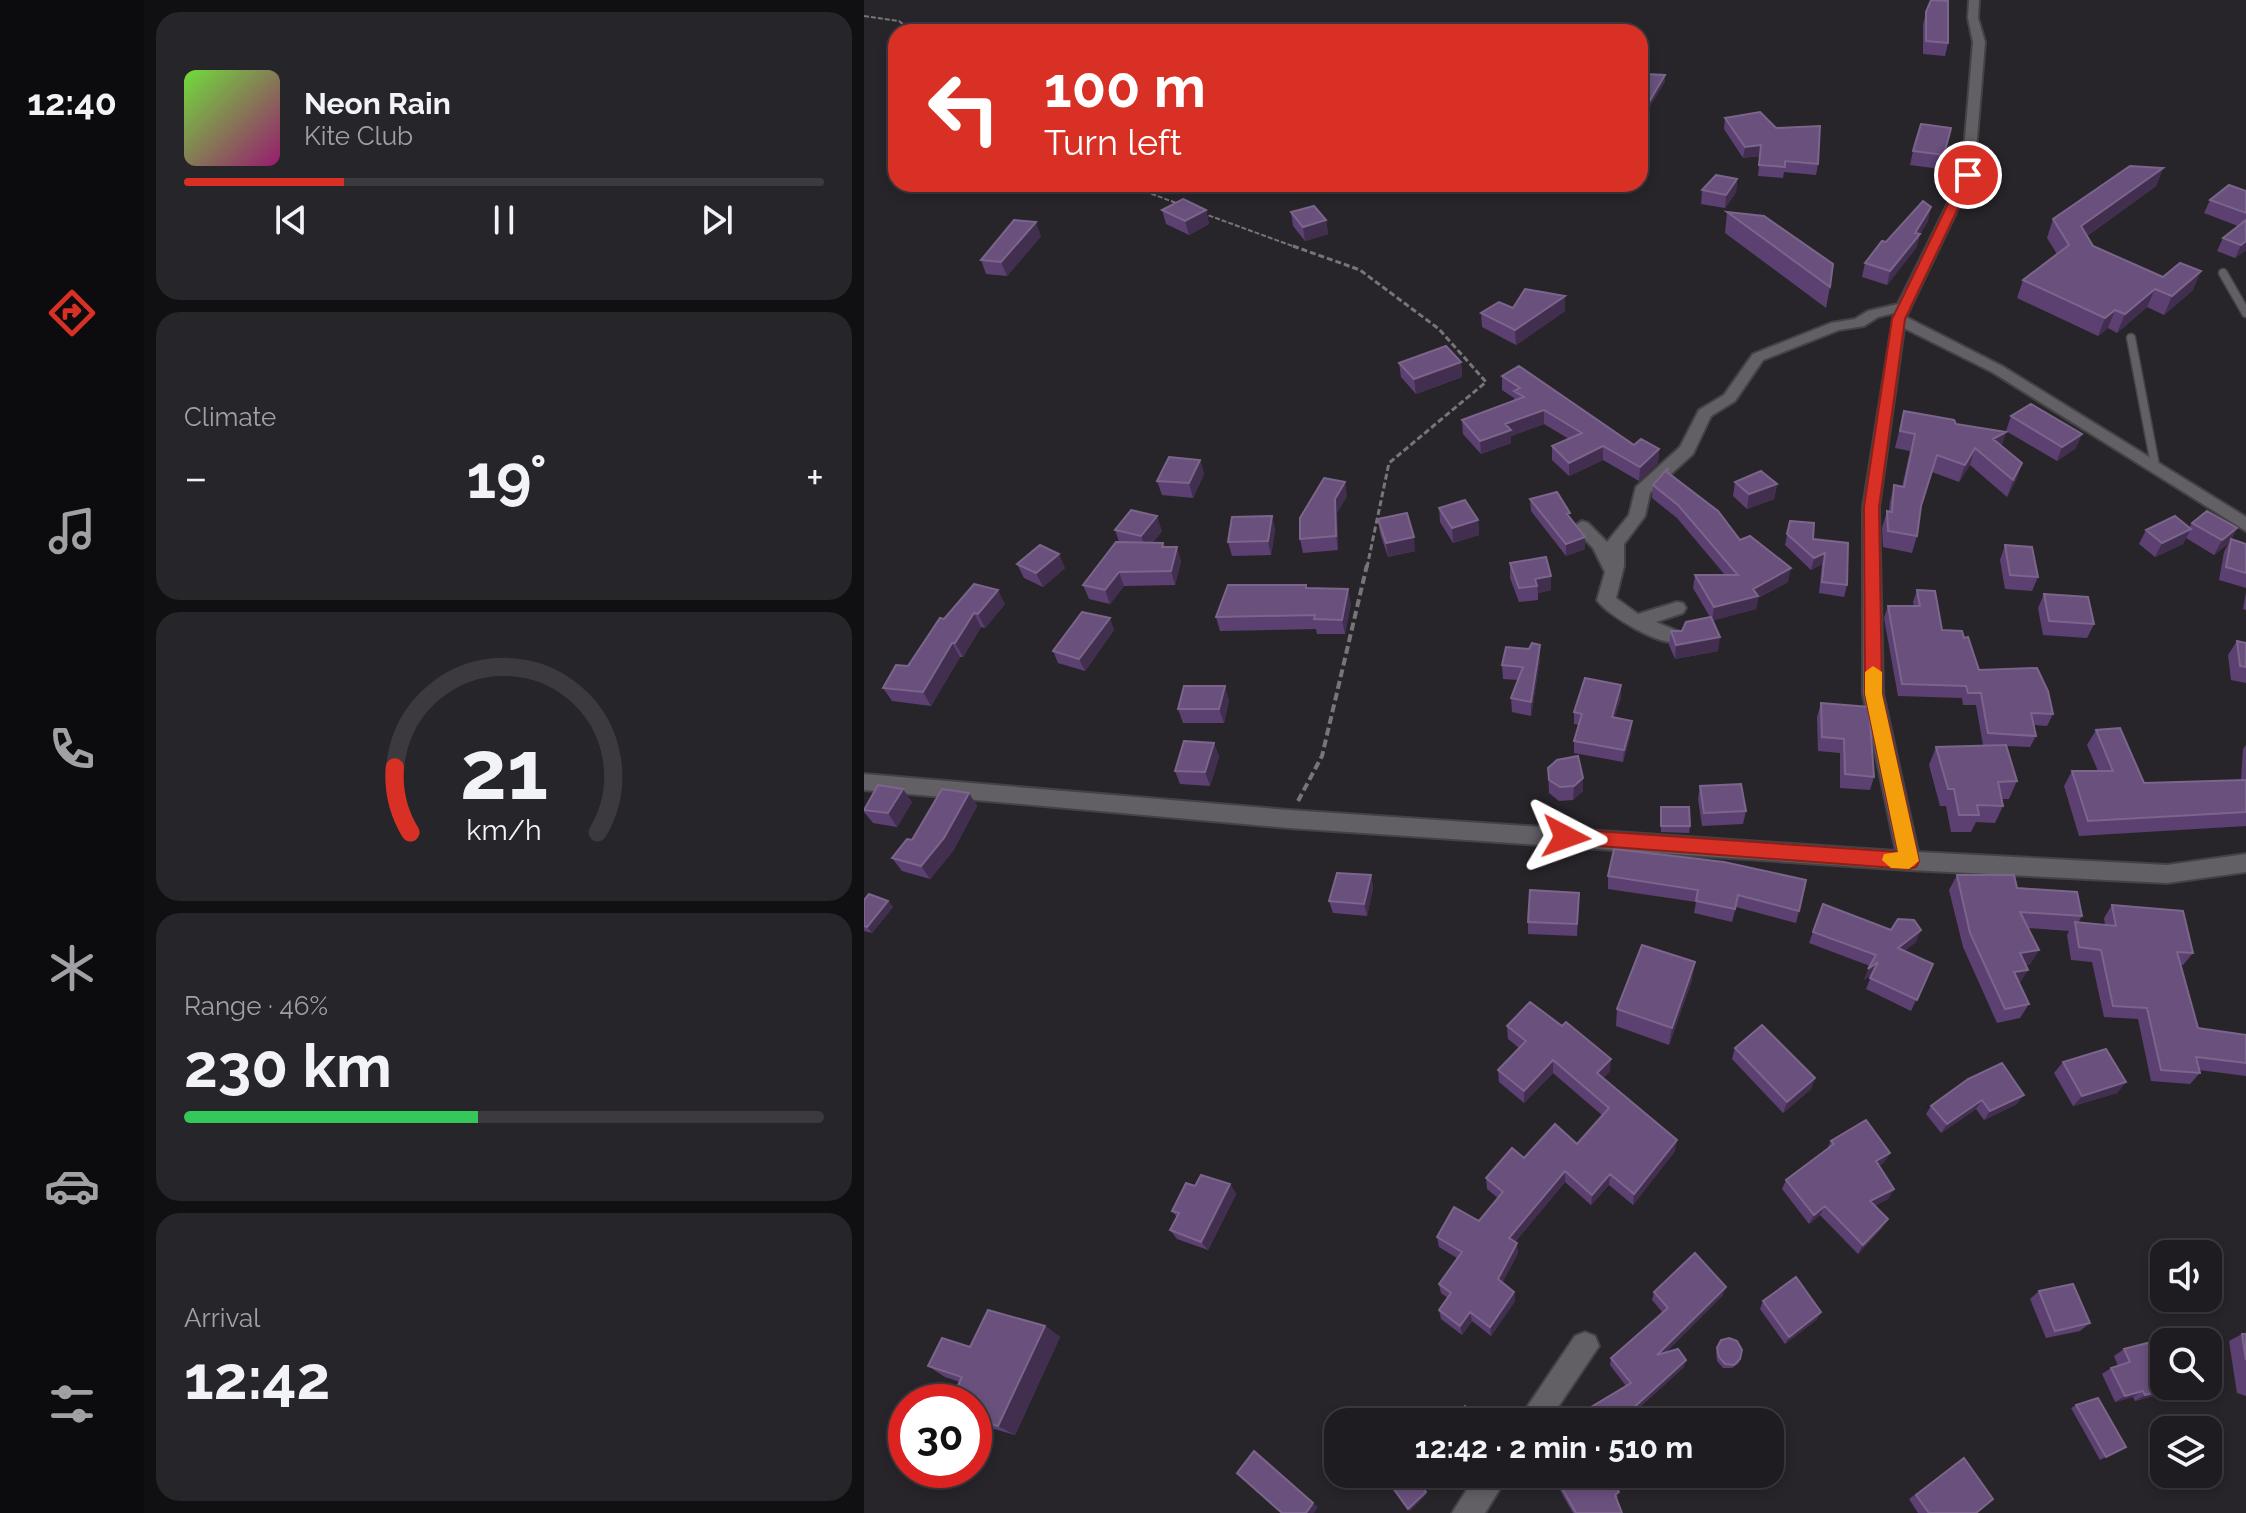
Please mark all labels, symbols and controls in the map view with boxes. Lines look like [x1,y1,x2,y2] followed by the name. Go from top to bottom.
[1044,54,1206,120] text: 100 m
[912,56,1016,160] icon: left
[27,81,117,123] text: 12:40
[304,86,451,121] text: Neon Rain
[304,121,413,151] text: Kite Club
[1044,121,1182,163] text: Turn left
[1934,141,2002,209] pin
[1946,153,1990,197] icon: arrive
[269,198,313,242] icon: previous
[482,198,526,242] icon: pause
[695,198,739,242] icon: next
[44,285,100,341] icon: directions
[184,402,276,432] text: Climate
[467,442,547,512] text: 19°
[184,452,208,503] text: −
[806,452,824,503] text: +
[44,503,100,559] icon: music
[460,720,548,817] text: 21
[44,721,100,777] icon: phone
[1524,795,1608,879] position arrow
[466,813,542,847] text: km/h
[44,940,100,996] icon: climate
[184,991,328,1021] text: Range · 46%
[184,1031,392,1101] text: 230 km
[44,1158,100,1214] icon: car
[2150,1240,2222,1488] map controls
[2150,1240,2222,1312] button: sound
[184,1303,260,1333] text: Arrival
[2150,1328,2222,1400] button: search
[184,1343,330,1413] text: 12:42
[44,1376,100,1432] icon: filters
[888,1384,992,1488] speed limit sign: 30
[2150,1416,2222,1488] button: layers
[1415,1430,1693,1465] text: 12:42 · 2 min · 510 m

